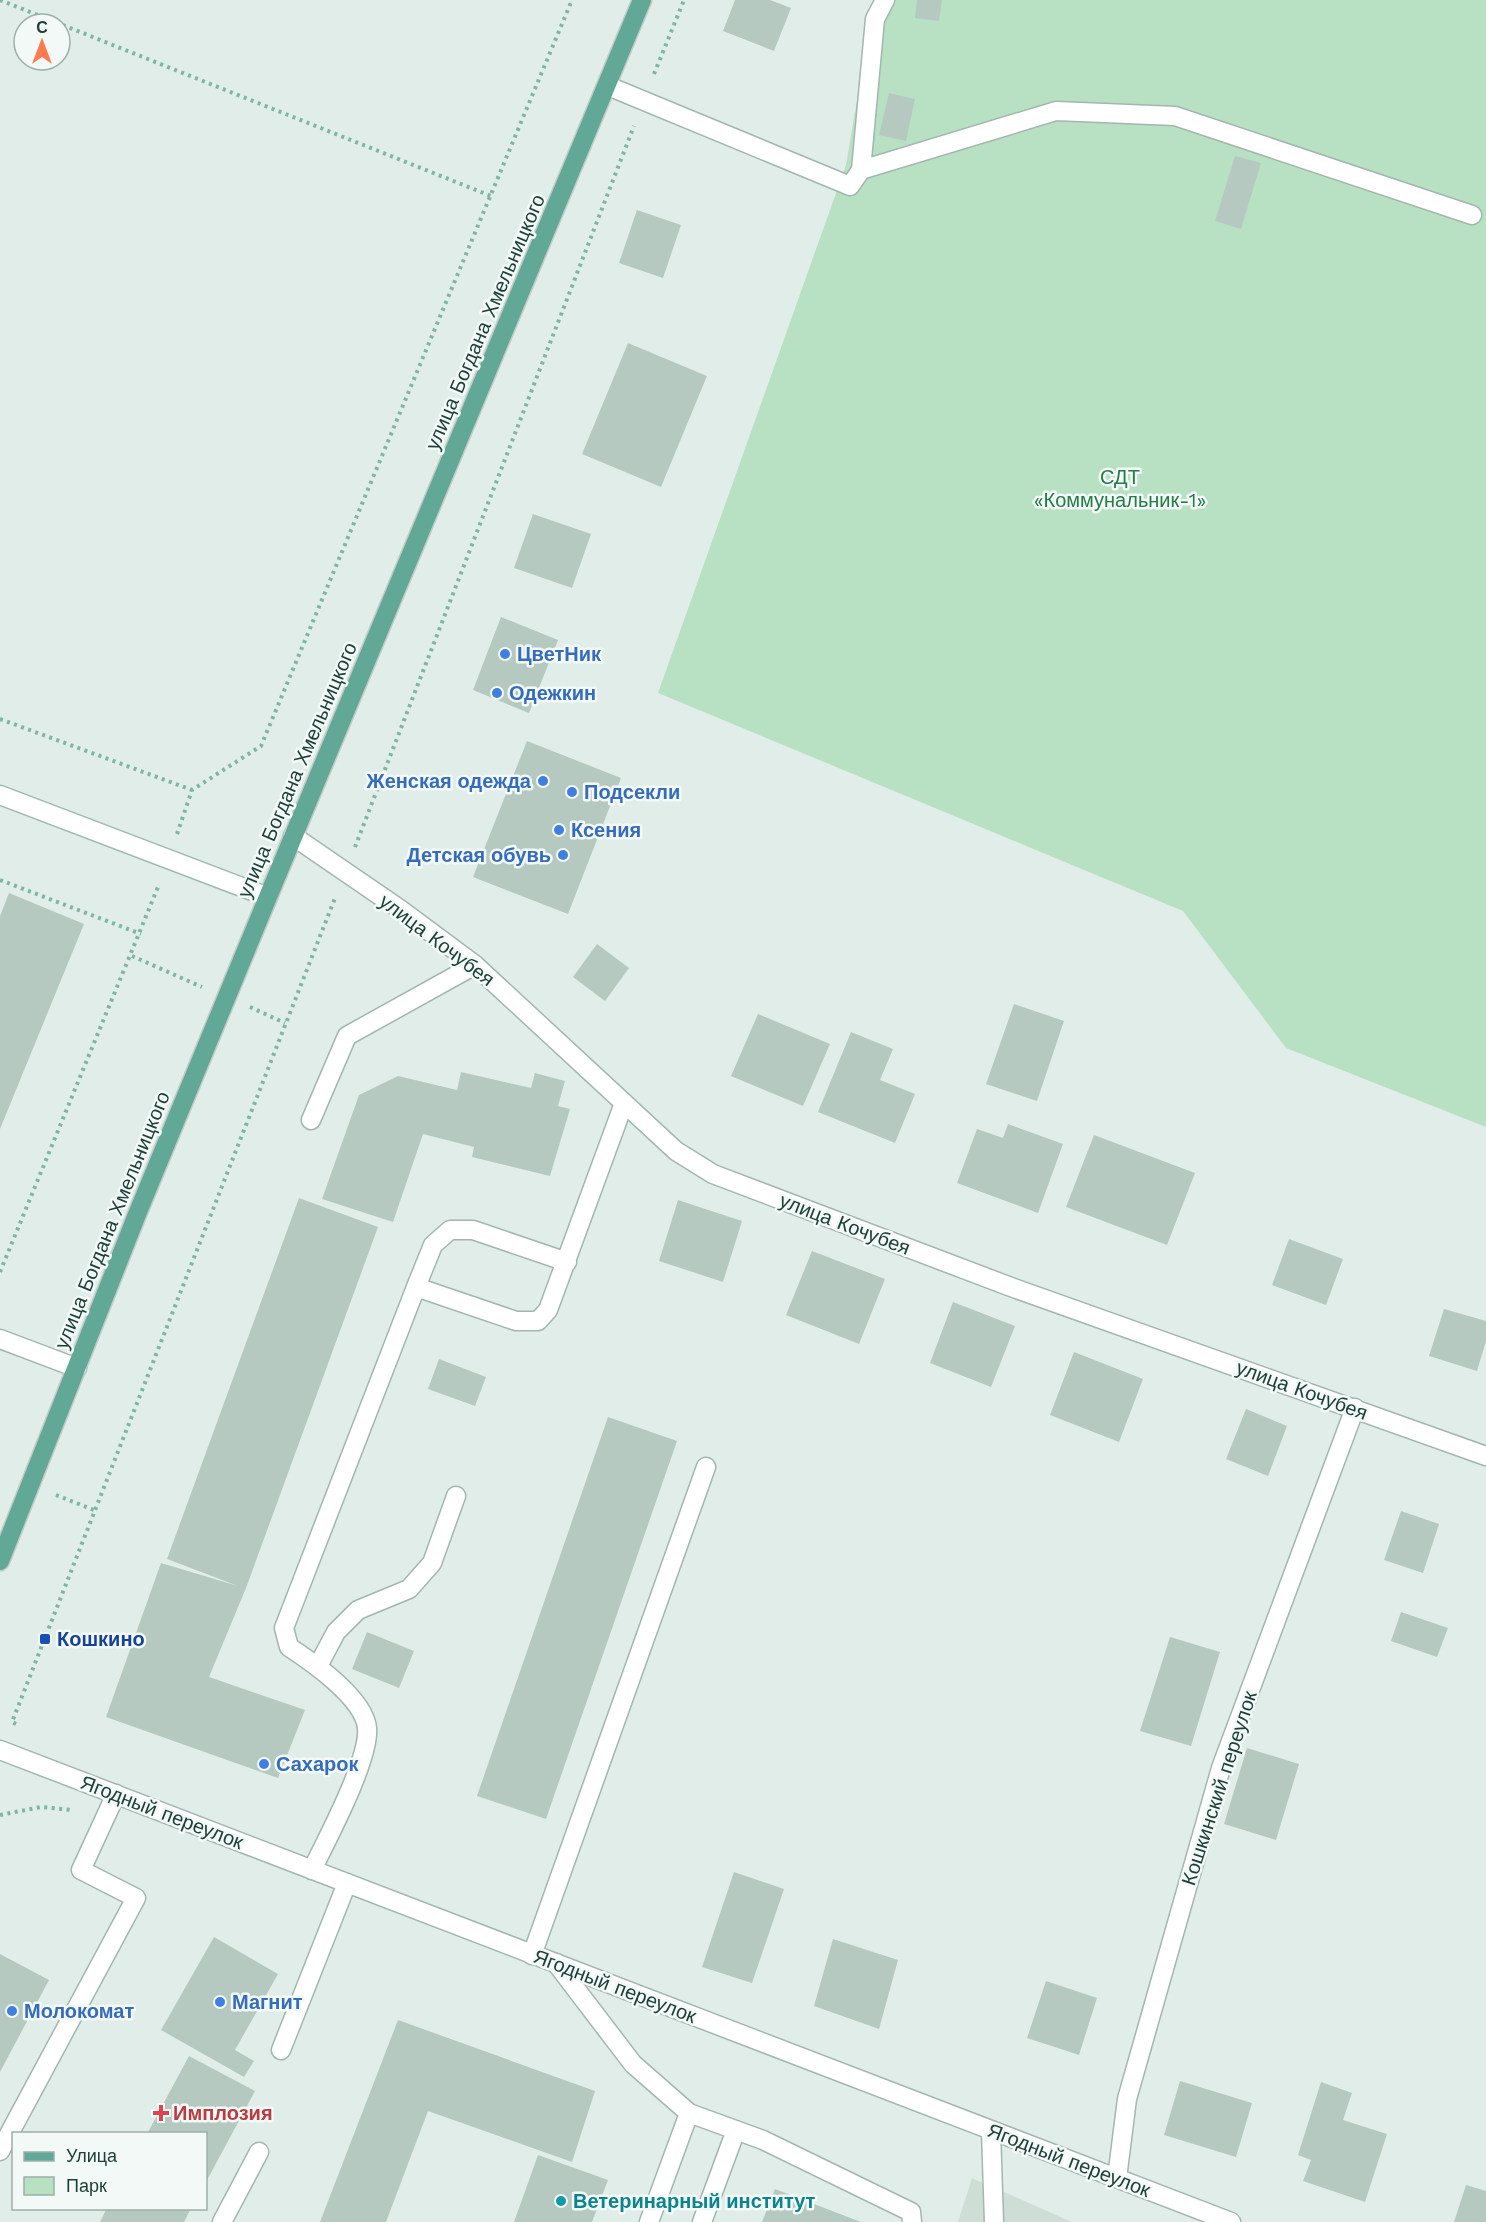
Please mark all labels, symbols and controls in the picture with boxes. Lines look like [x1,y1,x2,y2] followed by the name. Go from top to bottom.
[12,12,72,72] north arrow
[36,18,48,37] text: С
[420,190,550,454] street label: улица Богдана Хмельницкого
[1034,465,1206,512] park label: СДТ «Коммунальник-1»
[232,638,362,902] street label: улица Богдана Хмельницкого
[517,642,602,666] place label: ЦветНик
[498,647,512,661] marker: ЦветНик
[509,681,596,705] place label: Одежкин
[490,686,504,700] marker: Одежкин
[366,769,532,793] place label: Женская одежда
[536,774,550,788] marker: Женская одежда
[584,780,680,804] place label: Подсекли
[565,785,579,799] marker: Подсекли
[571,818,641,842] place label: Ксения
[552,823,566,837] marker: Ксения
[406,843,551,867] place label: Детская обувь
[556,848,570,862] marker: Детская обувь
[375,889,499,991] street label: улица Кочубея
[49,1088,175,1352] street label: улица Богдана Хмельницкого
[776,1188,914,1260] street label: улица Кочубея
[1233,1355,1371,1425] street label: улица Кочубея
[57,1627,145,1651] place label: Кошкино
[38,1632,52,1646] marker: Кошкино
[1176,1688,1262,1888] street label: Кошкинский переулок
[276,1752,359,1776] place label: Сахарок
[257,1757,271,1771] marker: Сахарок
[77,1770,247,1854] street label: Ягодный переулок
[530,1944,700,2028] street label: Ягодный переулок
[232,1990,303,2014] place label: Магнит
[213,1995,227,2009] marker: Магнит
[24,1999,134,2023] place label: Молокомат
[5,2004,19,2018] marker: Молокомат
[173,2101,273,2125] place label: Имплозия
[154,2106,168,2120] marker: Имплозия
[984,2118,1154,2202] street label: Ягодный переулок
[12,2132,207,2210] legend
[66,2145,118,2166] text: Улица
[66,2175,107,2196] text: Парк
[573,2189,816,2213] place label: Ветеринарный институт
[554,2194,568,2208] marker: Ветеринарный институт

